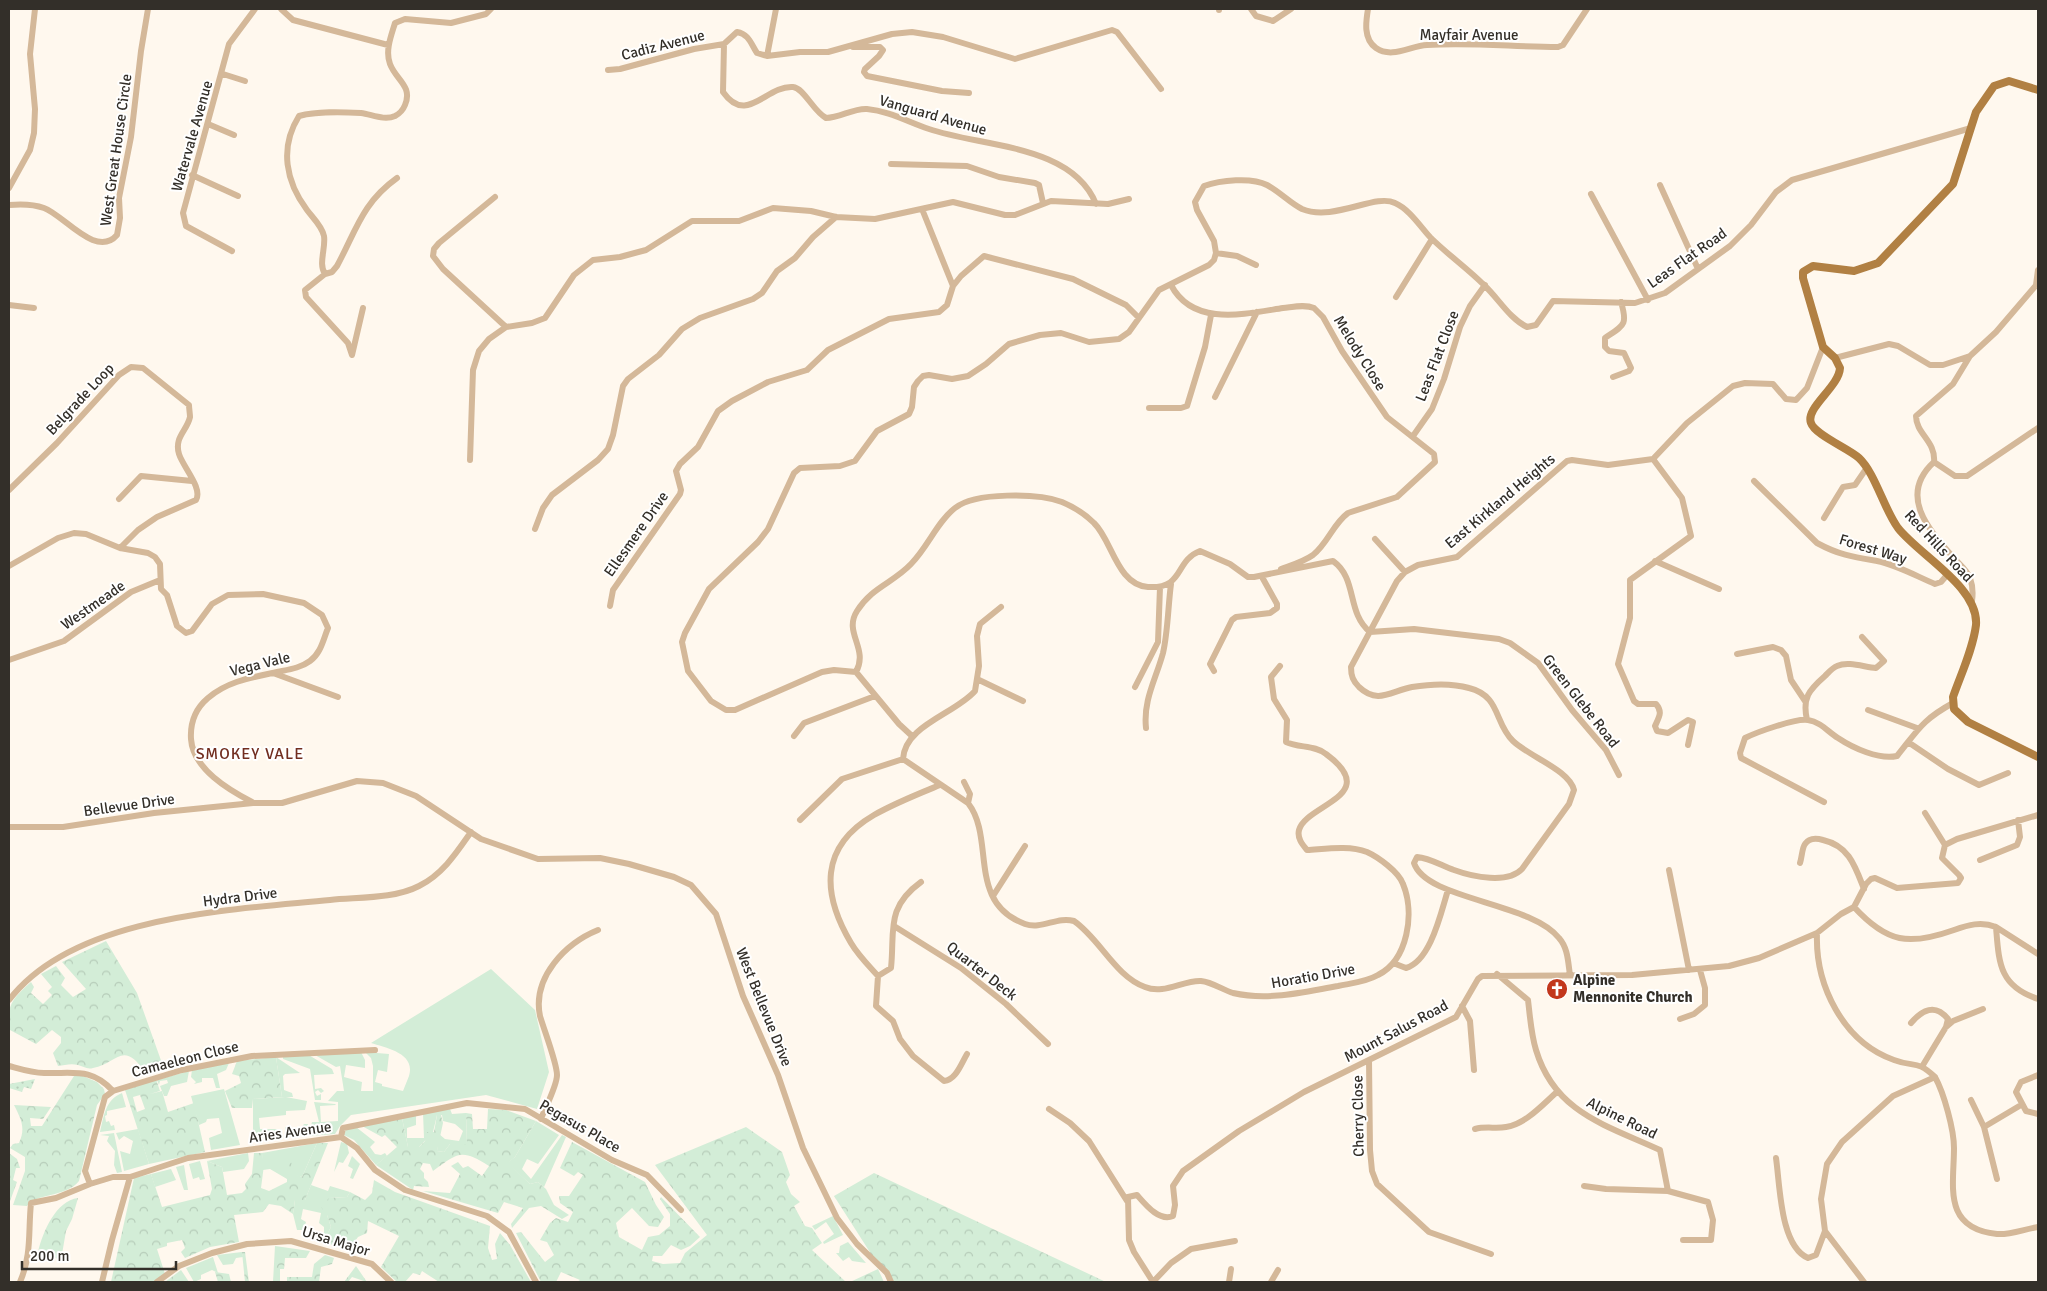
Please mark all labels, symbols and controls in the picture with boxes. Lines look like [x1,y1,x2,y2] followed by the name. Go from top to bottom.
[619,26,707,64] street label: Cadiz Avenue
[1419,26,1519,44] street label: Mayfair Avenue
[96,73,136,227] street label: West Great House Circle
[168,78,216,194] street label: Watervale Avenue
[877,91,989,139] street label: Vanguard Avenue
[1644,224,1730,292] street label: Leas Flat Road
[1411,308,1463,404] street label: Leas Flat Close
[1330,312,1390,394] street label: Melody Close
[42,359,118,439] street label: Belgrade Loop
[1441,449,1559,552] street label: East Kirkland Heights
[600,488,672,580] street label: Ellesmere Drive
[1901,506,1977,586] street label: Red Hills Road
[1837,530,1909,568] street label: Forest Way
[58,576,128,634] street label: Westmeade
[228,648,292,680] street label: Vega Vale
[1539,651,1623,751] street label: Green Glebe Road
[196,744,304,764] district label: SMOKEY VALE
[82,790,176,820] street label: Bellevue Drive
[202,884,278,910] street label: Hydra Drive
[943,938,1021,1004] street label: Quarter Deck
[732,945,796,1069] street label: West Bellevue Drive
[1270,960,1356,992] street label: Horatio Drive
[1573,971,1693,1006] place label: Alpine Mennonite Church
[1545,977,1569,1001] church icon: Alpine Mennonite Church
[1341,996,1451,1066] street label: Mount Salus Road
[130,1037,240,1081] street label: Camaeleon Close
[1348,1075,1368,1157] street label: Cherry Close
[1584,1093,1660,1143] street label: Alpine Road
[536,1096,624,1156] street label: Pegasus Place
[247,1117,333,1147] street label: Aries Avenue
[300,1222,373,1260] street label: Ursa Major
[22,1238,176,1270] scale bar
[30,1247,70,1265] text: 200 m

